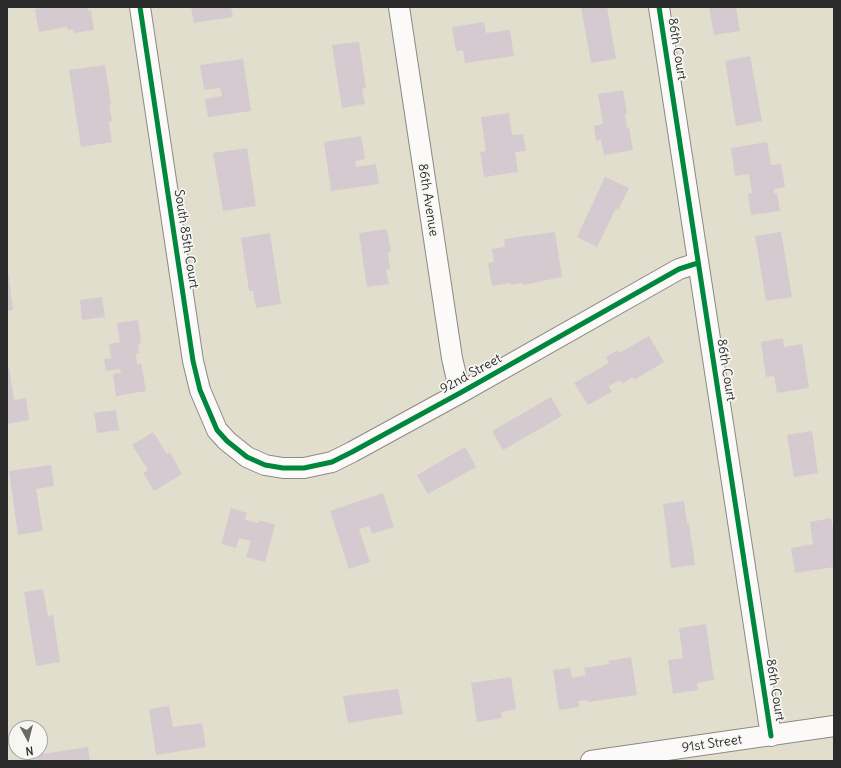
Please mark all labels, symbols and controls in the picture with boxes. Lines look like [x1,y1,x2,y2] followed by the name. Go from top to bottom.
[664,17,690,81] street label: 86th Court
[415,162,441,238] street label: 86th Avenue
[170,188,202,290] street label: South 85th Court
[713,338,739,402] street label: 86th Court
[438,351,504,397] street label: 92nd Street
[762,658,788,722] street label: 86th Court
[8,720,48,760] north arrow
[681,732,743,756] street label: 91st Street
[25,744,34,758] text: N

